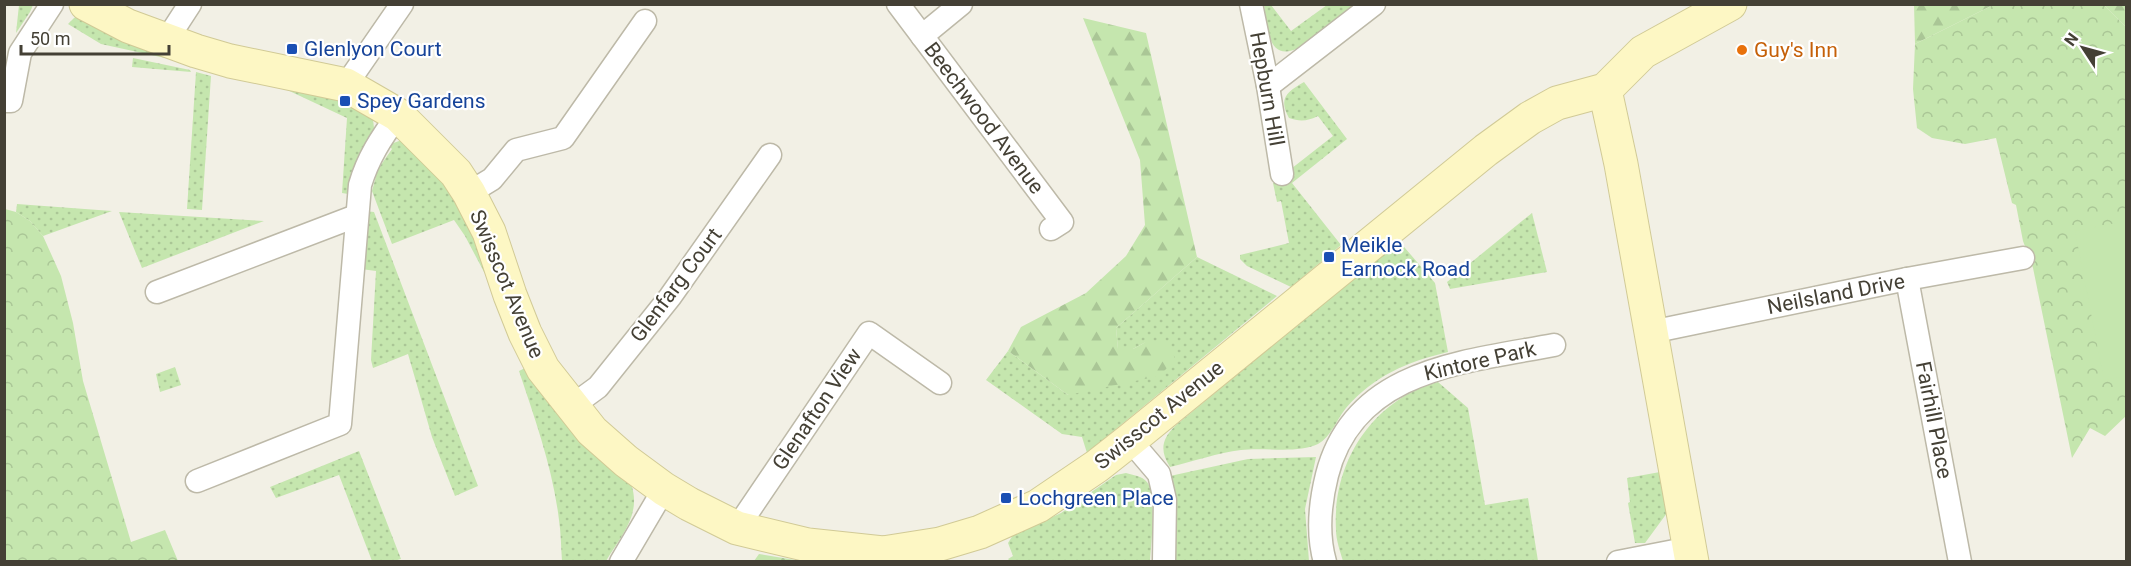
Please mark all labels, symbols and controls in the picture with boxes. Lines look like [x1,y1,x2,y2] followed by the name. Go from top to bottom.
[21,18,170,56] scale bar
[2053,18,2113,78] north arrow
[30,28,70,49] text: 50 m
[2060,29,2082,50] text: N
[1245,30,1289,148] street label: Hepburn Hill
[304,37,442,61] place label: Glenlyon Court
[919,38,1049,198] street label: Beechwood Avenue
[1754,38,1838,62] place label: Guy's Inn
[285,42,299,56] marker: Glenlyon Court
[1735,43,1749,57] marker: Guy's Inn
[357,89,485,113] place label: Spey Gardens
[338,94,352,108] marker: Spey Gardens
[465,206,549,362] street label: Swisscot Avenue
[625,223,727,347] street label: Glenfarg Court
[1341,233,1470,281] place label: Meikle Earnock Road
[1322,250,1336,264] marker: Meikle Earnock Road
[1765,269,1907,319] street label: Neilsland Drive
[1422,336,1539,386] street label: Kintore Park
[767,343,867,474] street label: Glenafton View
[1090,356,1228,474] street label: Swisscot Avenue
[1911,359,1957,481] street label: Fairhill Place
[1018,486,1174,510] place label: Lochgreen Place
[999,491,1013,505] marker: Lochgreen Place

